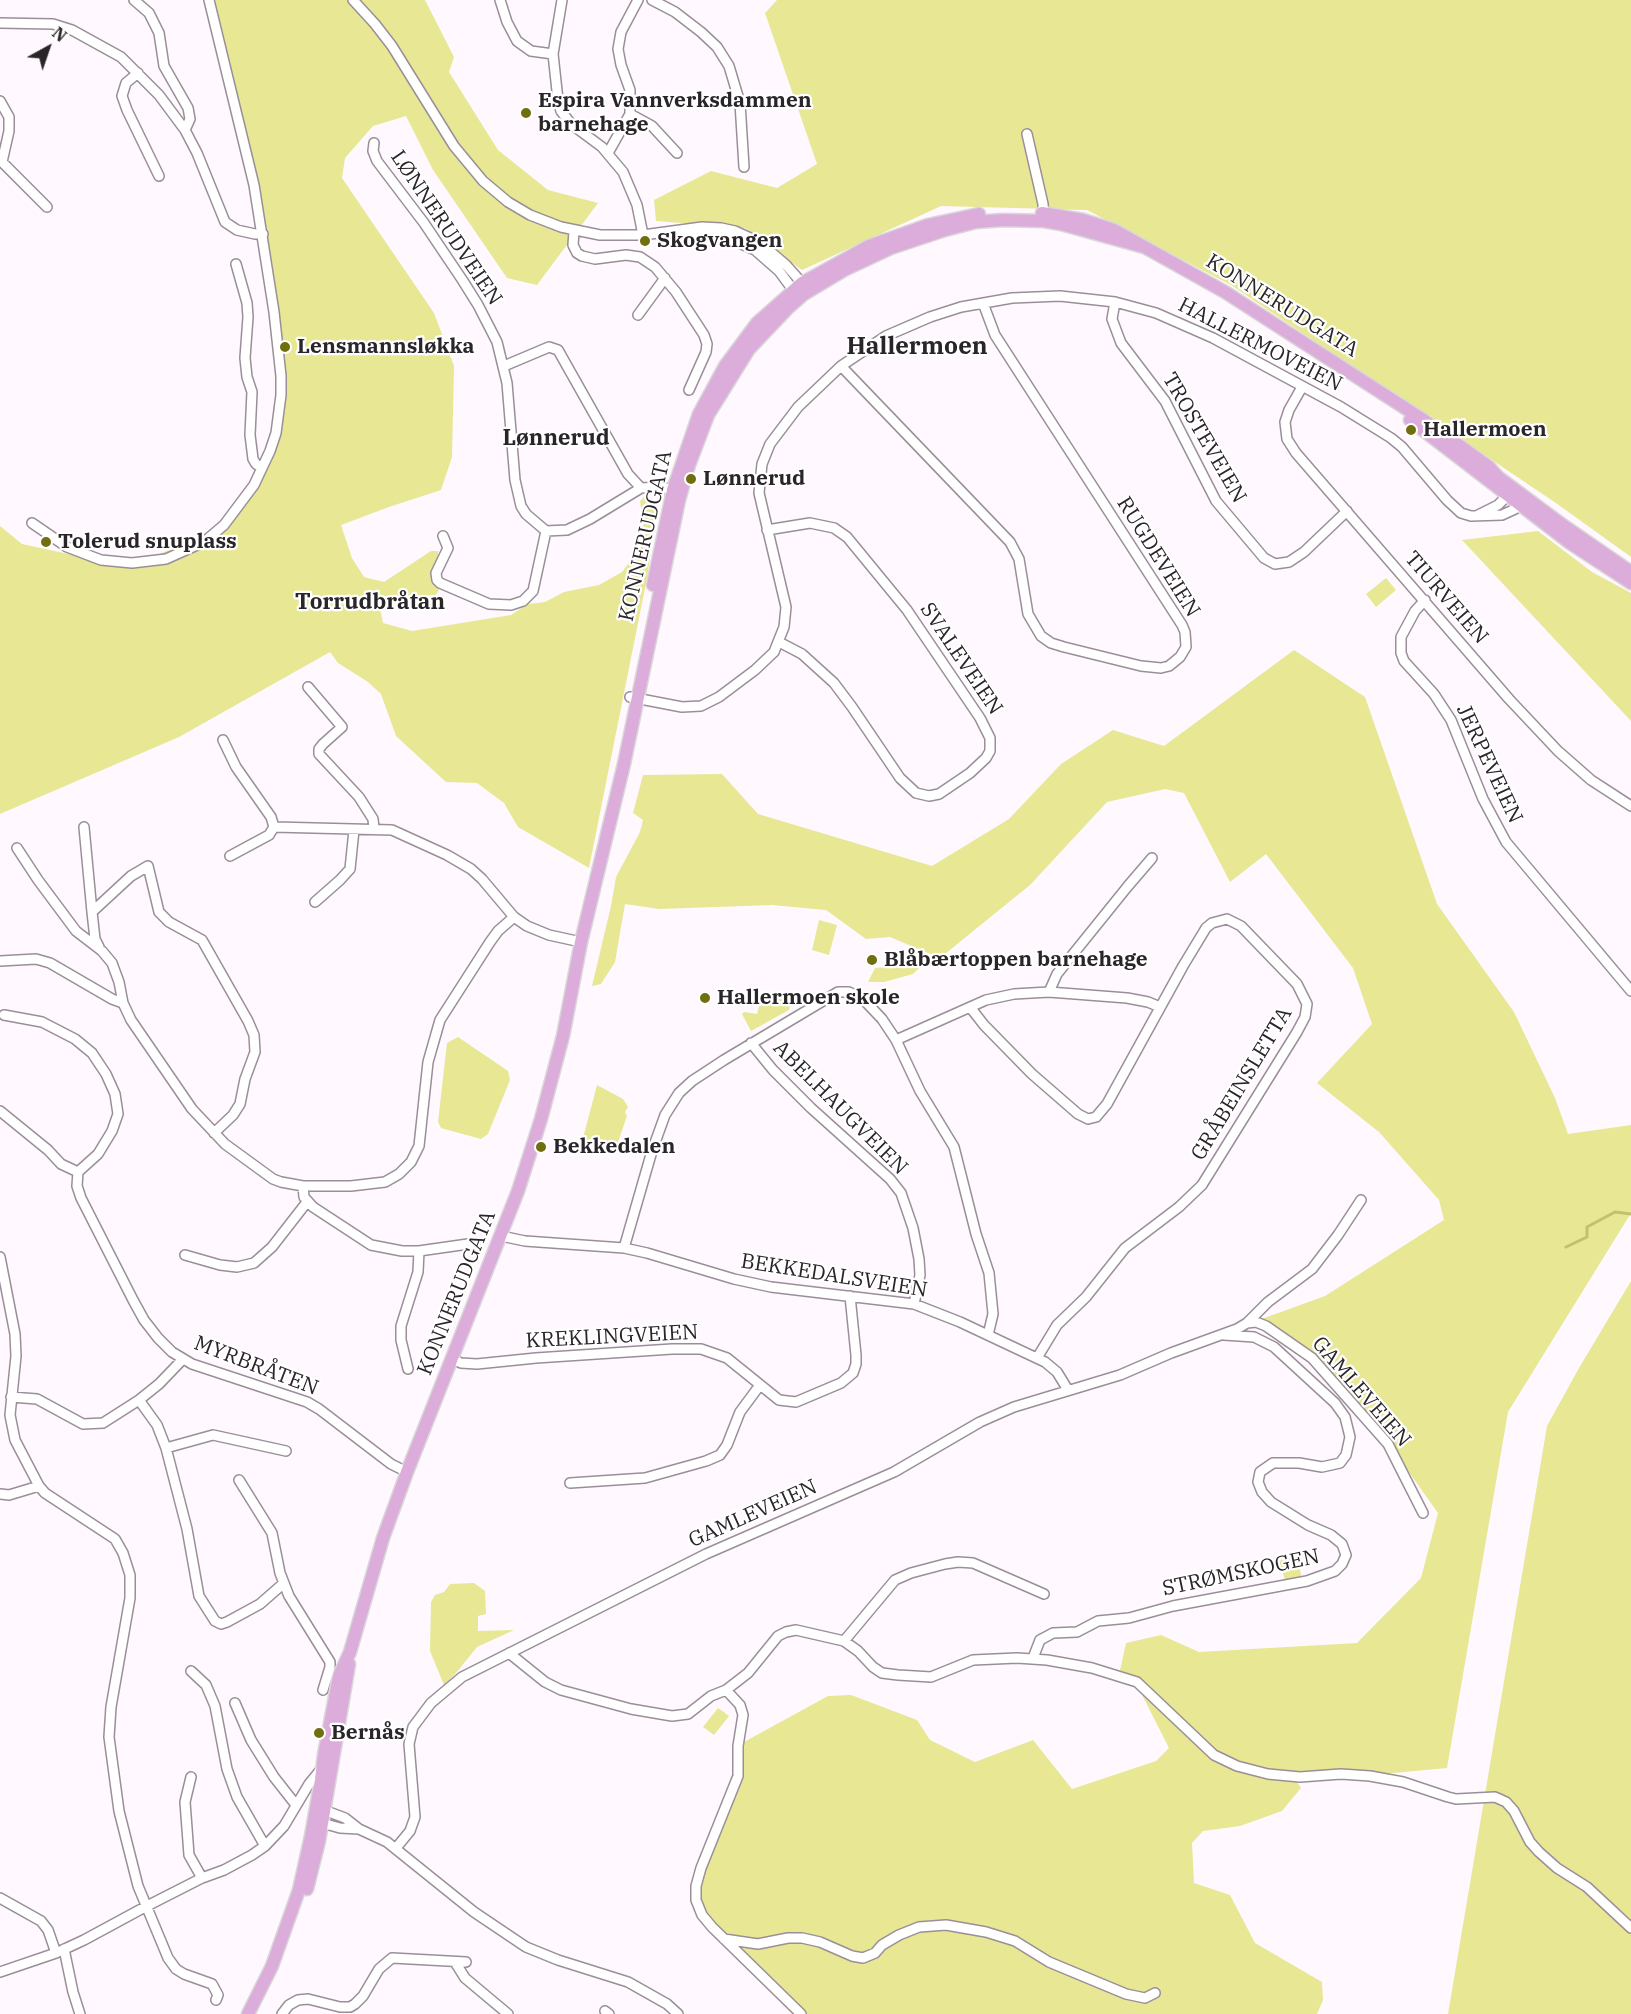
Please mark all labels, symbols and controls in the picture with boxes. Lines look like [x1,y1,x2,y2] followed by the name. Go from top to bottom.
[18,18,78,78] north arrow
[48,22,71,46] text: N
[538,88,812,138] place label: Espira Vannverksdammen barnehage
[519,106,533,120] marker: Espira Vannverksdammen barnehage
[385,146,507,310] street label: LØNNERUDVEIEN
[657,228,782,254] place label: Skogvangen
[638,234,652,248] marker: Skogvangen
[1201,249,1363,363] street label: KONNERUDGATA
[1174,293,1346,397] street label: HALLERMOVEIEN
[846,333,988,361] district label: Hallermoen
[297,334,475,360] place label: Lensmannsløkka
[278,340,292,354] marker: Lensmannsløkka
[1157,368,1251,508] street label: TROSTEVEIEN
[1423,417,1547,443] place label: Hallermoen
[1404,423,1418,437] marker: Hallermoen
[502,426,610,452] district label: Lønnerud
[614,448,678,624] street label: KONNERUDGATA
[703,466,805,492] place label: Lønnerud
[684,472,698,486] marker: Lønnerud
[1111,492,1205,622] street label: RUGDEVEIEN
[58,529,237,555] place label: Tolerud snuplass
[39,535,53,549] marker: Tolerud snuplass
[1399,547,1493,649] street label: TIURVEIEN
[295,590,445,616] district label: Torrudbråtan
[914,598,1008,720] street label: SVALEVEIEN
[1451,701,1527,827] street label: JERPEVEIEN
[884,947,1148,973] place label: Blåbærtoppen barnehage
[865,953,879,967] marker: Blåbærtoppen barnehage
[717,985,900,1011] place label: Hallermoen skole
[698,991,712,1005] marker: Hallermoen skole
[1186,1003,1298,1165] street label: GRÅBEINSLETTA
[768,1036,912,1180] street label: ABELHAUGVEIEN
[553,1134,675,1160] place label: Bekkedalen
[534,1140,548,1154] marker: Bekkedalen
[413,1207,501,1379] street label: KONNERUDGATA
[739,1249,929,1303] street label: BEKKEDALSVEIEN
[525,1320,699,1354] street label: KREKLINGVEIEN
[190,1331,322,1401] street label: MYRBRÅTEN
[1306,1332,1416,1452] street label: GAMLEVEIEN
[685,1474,821,1554] street label: GAMLEVEIEN
[1160,1544,1322,1602] street label: STRØMSKOGEN
[331,1720,405,1746] place label: Bernås
[312,1726,326,1740] marker: Bernås

